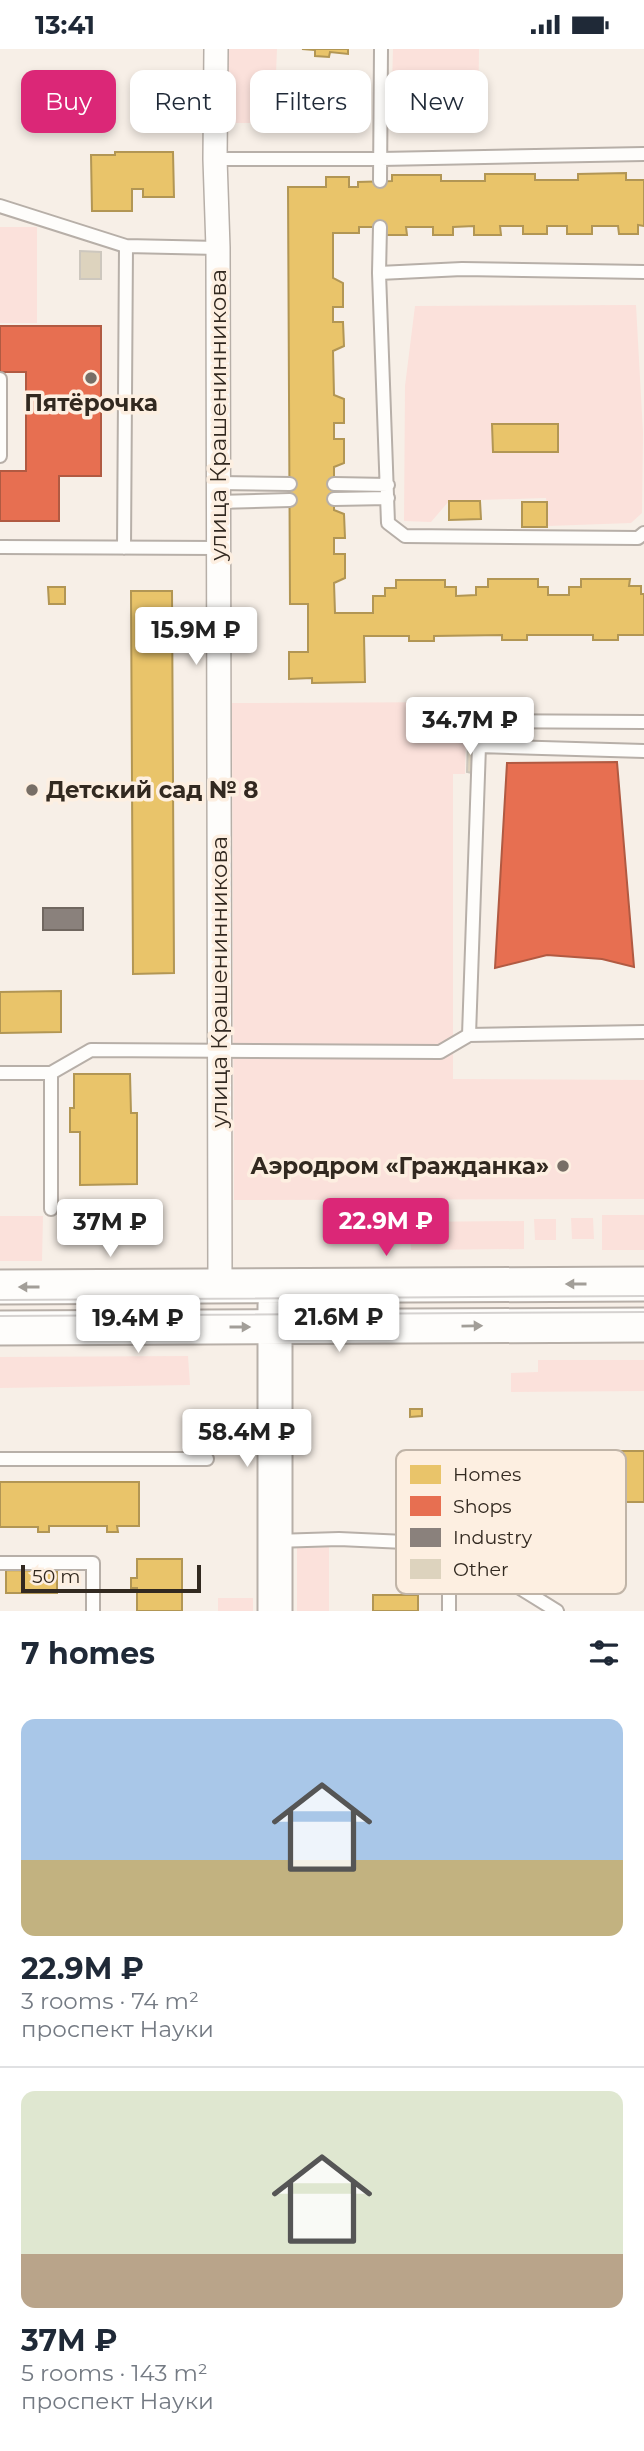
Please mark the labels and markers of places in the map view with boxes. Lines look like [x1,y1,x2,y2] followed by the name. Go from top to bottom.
[83,370,99,386] marker: Пятёрочка
[24,389,158,417] place label: Пятёрочка
[131,607,261,667] pin: 15.9M ₽
[405,697,535,757] pin: 34.7M ₽
[46,776,259,804] place label: Детский сад № 8
[24,782,40,798] marker: Детский сад № 8
[250,1152,549,1180] place label: Аэродром «Гражданка»
[555,1158,571,1174] marker: Аэродром «Гражданка»
[61,1199,159,1259] pin: 37M ₽
[321,1199,451,1258] pin: 22.9M ₽
[73,1295,203,1355] pin: 19.4M ₽
[274,1295,404,1354] pin: 21.6M ₽
[182,1409,312,1469] pin: 58.4M ₽

